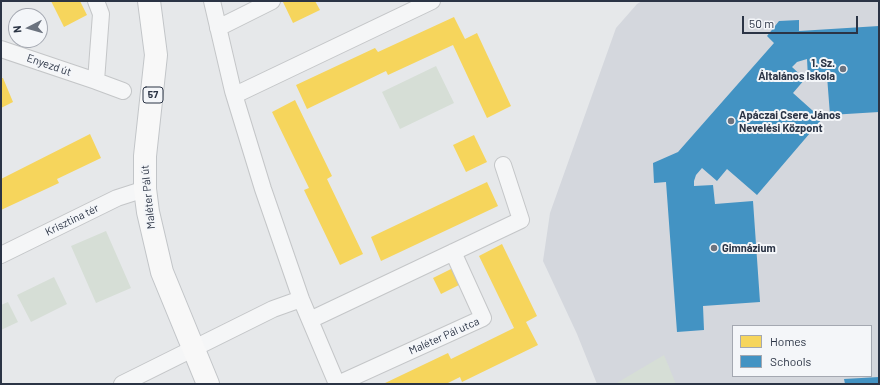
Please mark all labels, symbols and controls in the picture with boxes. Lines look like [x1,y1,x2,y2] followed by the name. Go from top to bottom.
[8,8,48,48] north arrow
[744,8,860,34] scale bar
[749,16,774,30] text: 50 m
[10,25,23,34] text: N
[25,51,73,79] street label: Enyezd út
[758,56,835,82] place label: 1. Sz. Általános Iskola
[838,64,848,74] marker: 1. Sz. Általános Iskola
[143,87,163,103] road number: 57
[739,108,841,134] place label: Apáczai Csere János Nevelési Központ
[726,116,736,126] marker: Apáczai Csere János Nevelési Központ
[138,164,158,230] street label: Maléter Pál út
[43,201,101,239] street label: Krisztina tér
[722,241,776,255] place label: Gimnázium
[709,243,719,253] marker: Gimnázium
[407,315,481,357] street label: Maléter Pál utca
[732,325,872,377] legend
[770,334,806,348] text: Homes
[770,354,811,368] text: Schools

